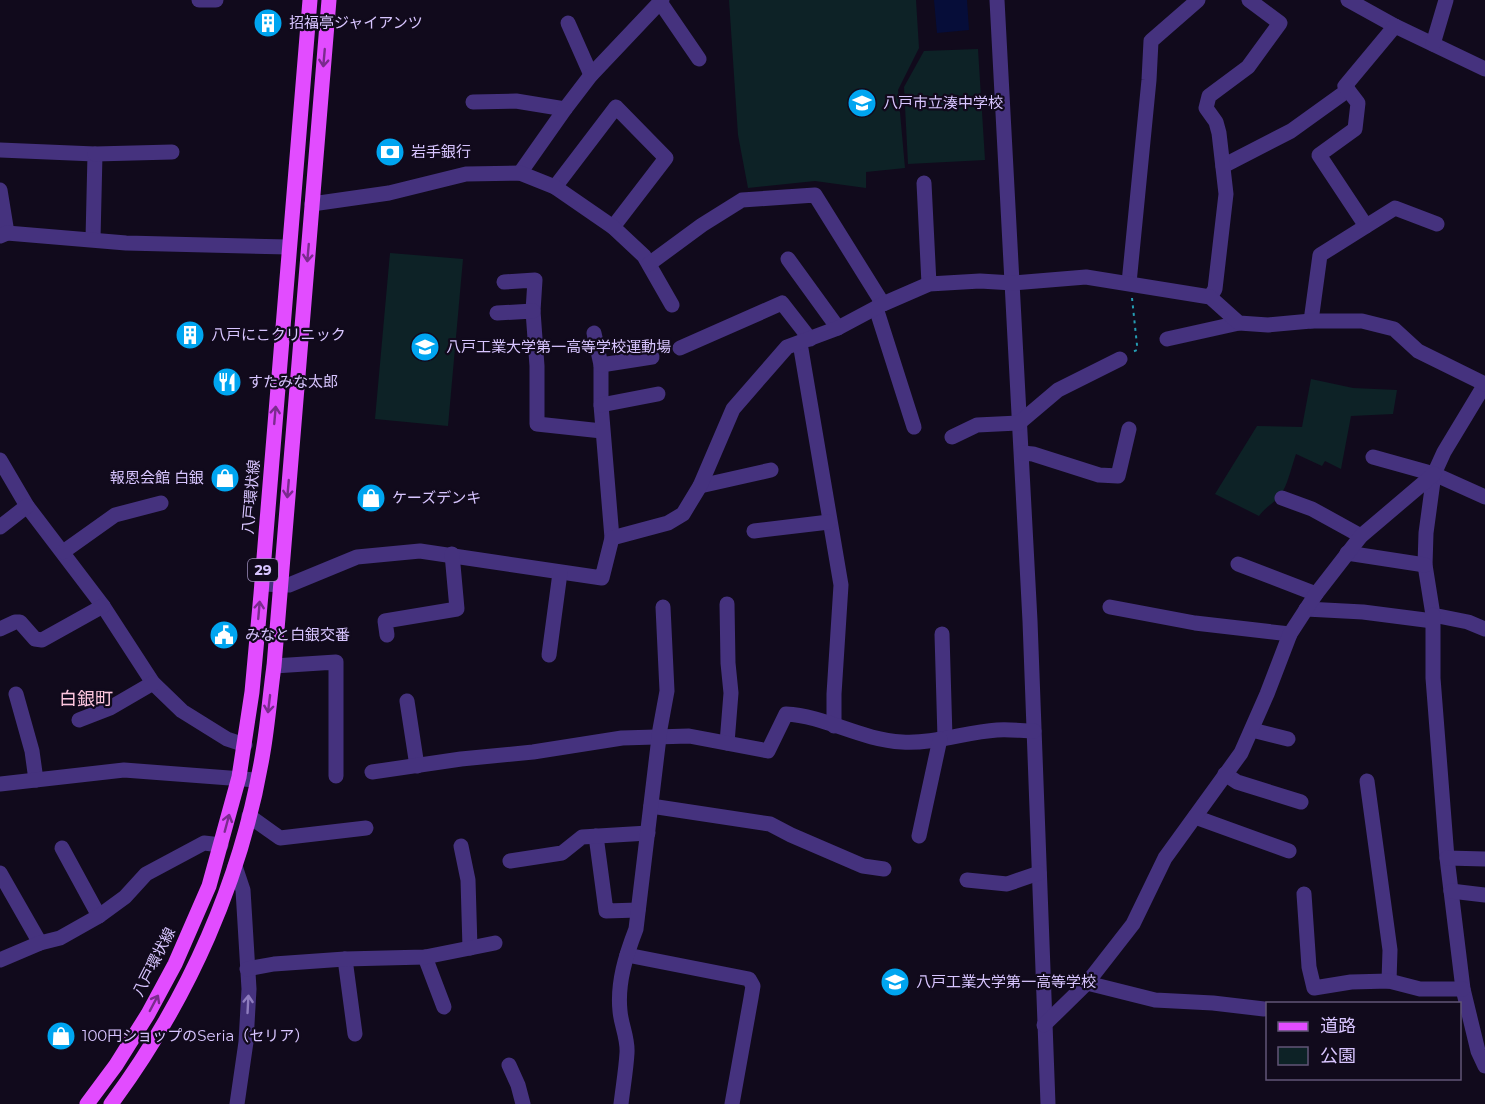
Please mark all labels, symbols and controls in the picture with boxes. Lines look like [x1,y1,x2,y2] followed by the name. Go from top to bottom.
[252,7,284,39] building icon: 招福亭ジャイアンツ
[289,13,423,32] place label: 招福亭ジャイアンツ
[318,48,329,68] one-way arrow
[846,87,878,119] school or university icon: 八戸市立湊中学校
[883,93,1003,112] place label: 八戸市立湊中学校
[374,136,406,168] bank icon: 岩手銀行
[411,142,471,161] place label: 岩手銀行
[302,242,313,262] one-way arrow
[174,319,206,351] building icon: 八戸にこクリニック
[211,325,346,344] place label: 八戸にこクリニック
[409,331,441,363] school or university icon: 八戸工業大学第一高等学校運動場
[446,337,671,356] place label: 八戸工業大学第一高等学校運動場
[211,366,243,398] restaurant icon: すたみな太郎
[248,372,338,391] place label: すたみな太郎
[270,406,281,426] one-way arrow
[238,459,263,535] street label: 八戸環状線
[209,462,241,494] shop icon: 報恩会館 白銀
[110,468,204,487] place label: 報恩会館 白銀
[282,478,293,498] one-way arrow
[355,482,387,514] shop icon: ケーズデンキ
[392,488,481,507] place label: ケーズデンキ
[248,559,278,581] road number: 29
[254,600,265,620] one-way arrow
[208,619,240,651] public building icon: みなと白銀交番
[245,625,350,644] place label: みなと白銀交番
[59,688,113,710] district label: 白銀町
[263,693,274,713] one-way arrow
[222,814,233,833] one-way arrow
[128,924,179,1000] street label: 八戸環状線
[879,966,911,998] school or university icon: 八戸工業大学第一高等学校
[916,972,1096,991] place label: 八戸工業大学第一高等学校
[148,995,160,1012] one-way arrow
[242,995,253,1015] one-way arrow
[1266,1002,1461,1080] legend
[1320,1015,1356,1037] text: 道路
[45,1020,77,1052] shop icon: 100円ショップのSeria（セリア）
[82,1026,309,1045] place label: 100円ショップのSeria（セリア）
[1320,1045,1356,1067] text: 公園

